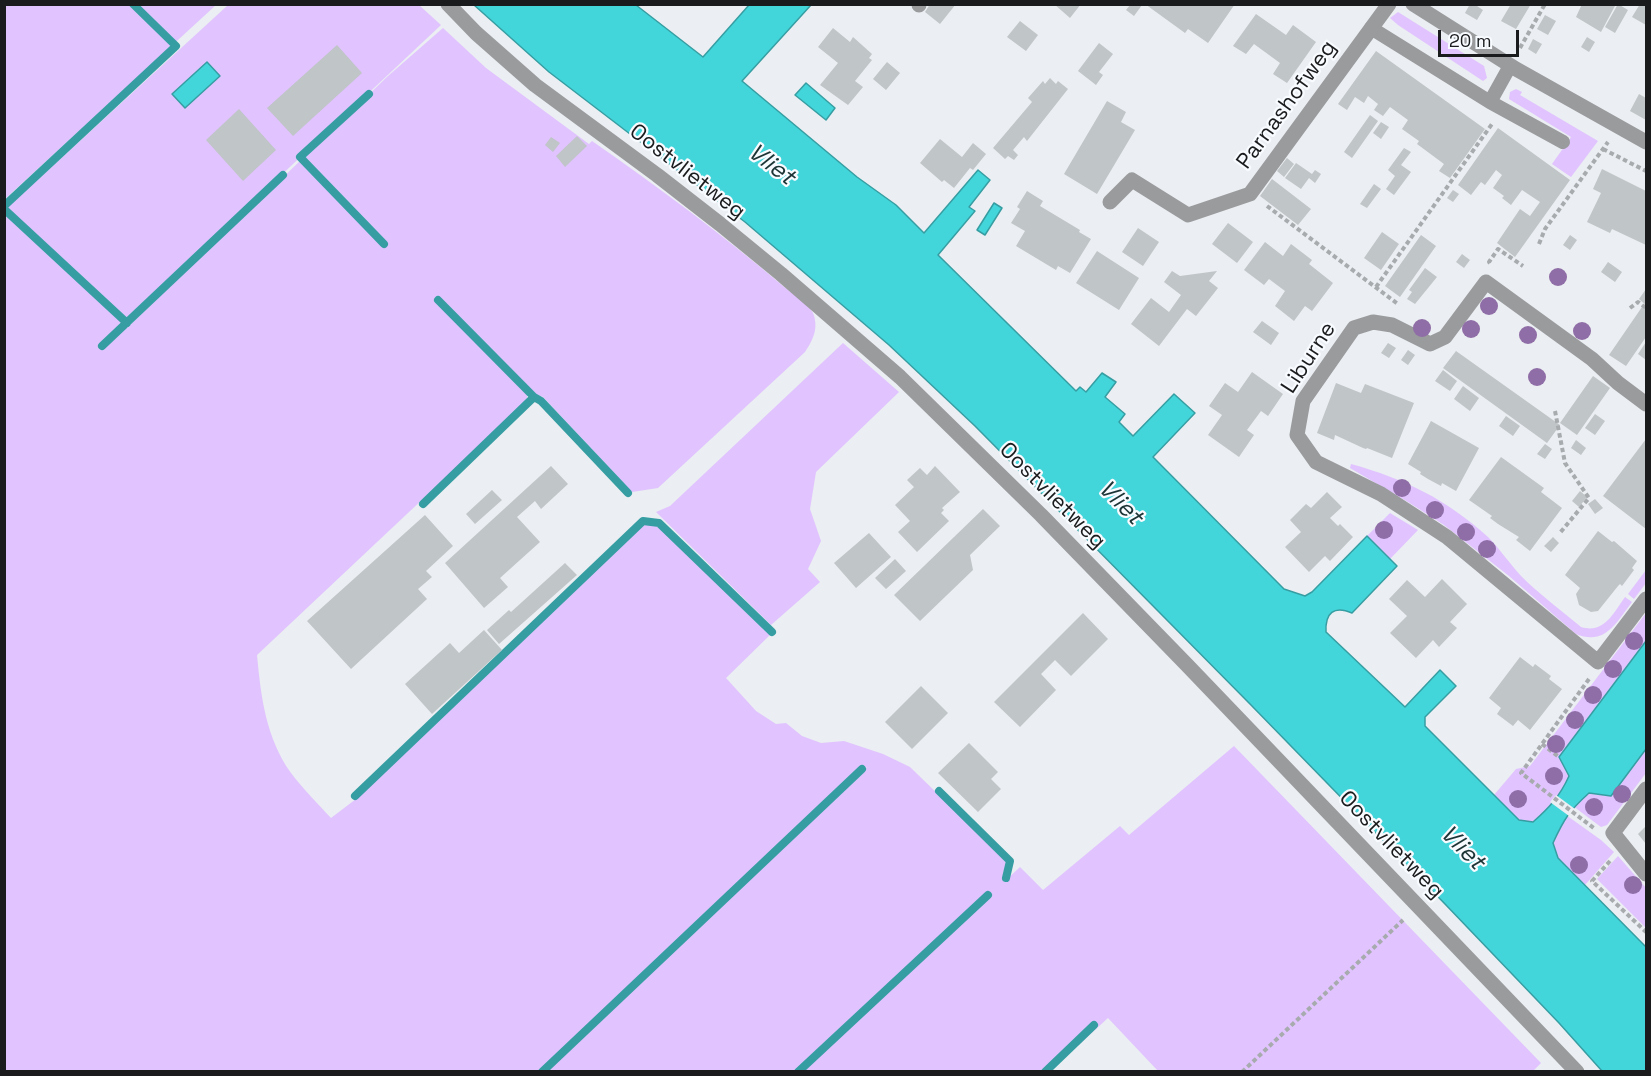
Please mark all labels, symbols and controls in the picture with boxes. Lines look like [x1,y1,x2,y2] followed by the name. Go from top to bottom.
[1441,18,1522,56] scale bar
[1449,29,1492,52] text: 20 m
[1232,36,1342,174] street label: Parnashofweg
[624,119,750,225] street label: Oostvlietweg
[742,138,800,192] water label: Vliet
[1276,317,1342,399] street label: Liburne
[993,437,1111,555] street label: Oostvlietweg
[1092,475,1148,531] water label: Vliet
[1333,786,1449,904] street label: Oostvlietweg
[1434,820,1490,876] water label: Vliet

